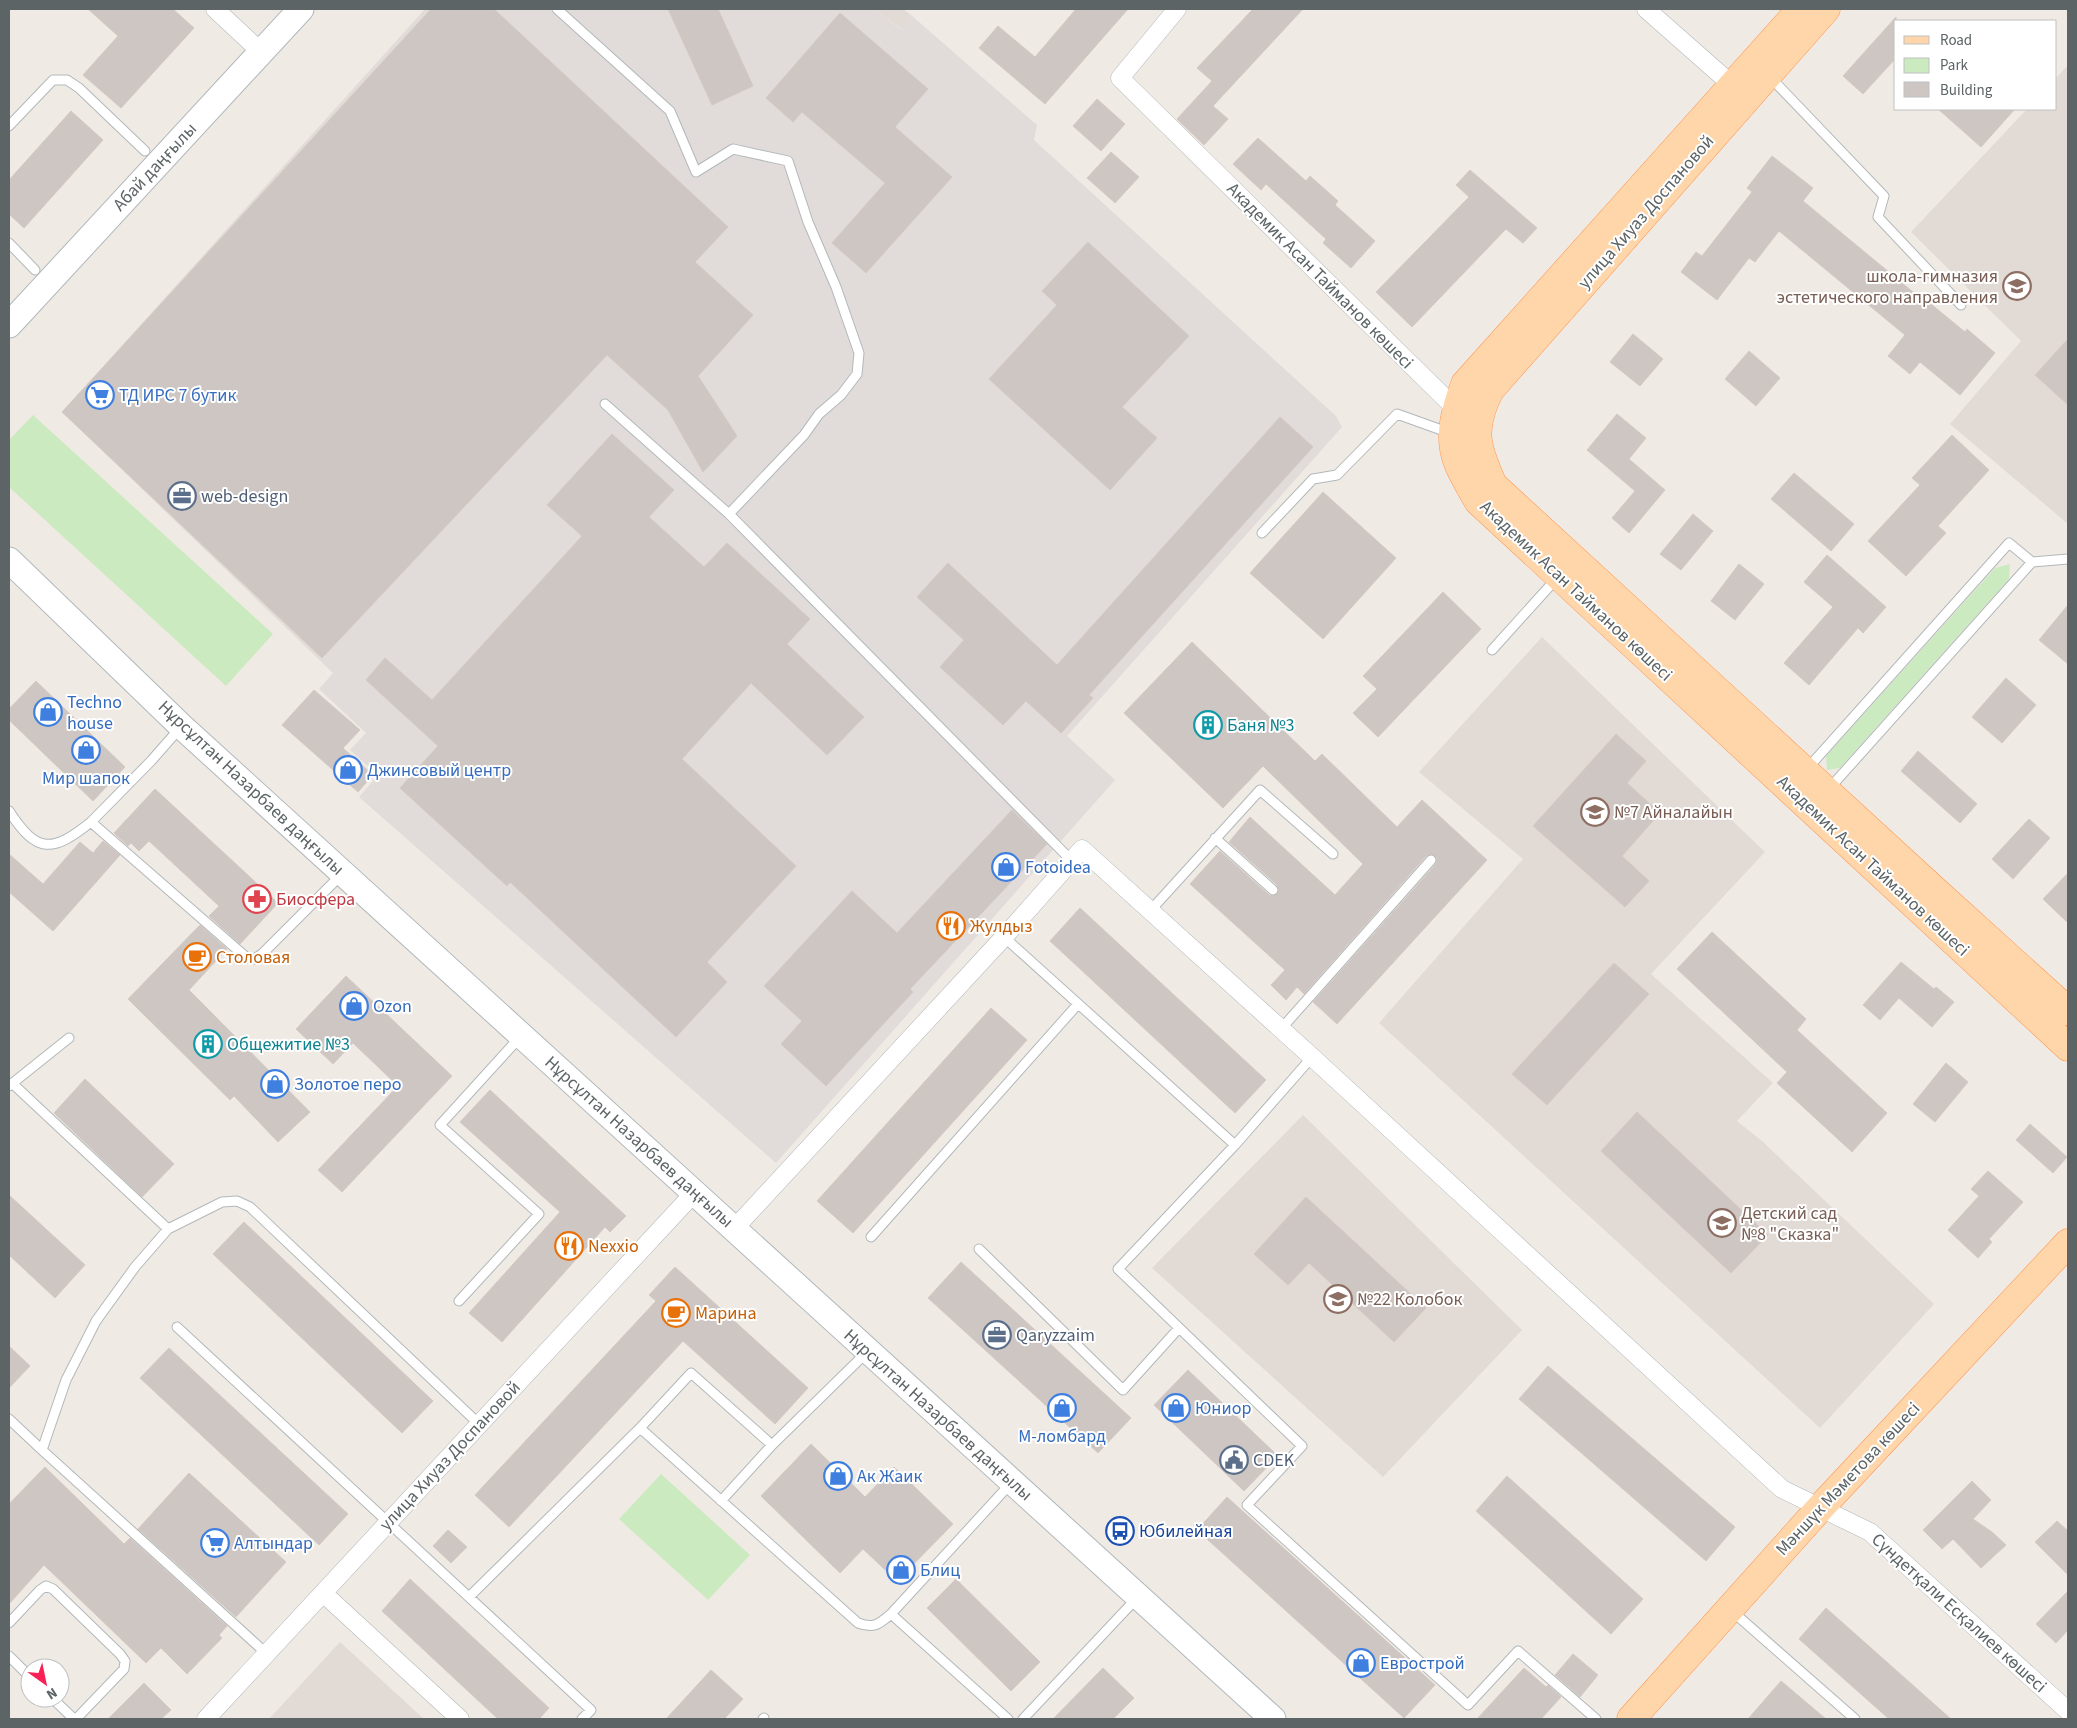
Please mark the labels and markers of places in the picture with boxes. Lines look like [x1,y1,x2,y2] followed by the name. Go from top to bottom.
[1777,264,1998,310] place label: школа-гимназия эстетического направления
[2002,271,2032,301] school or university icon: школа-гимназия эстетического направления
[85,380,115,410] supermarket icon: ТД ИРС 7 бутик
[119,383,237,408] place label: ТД ИРС 7 бутик
[167,481,197,511] office icon: web-design
[201,484,288,509] place label: web-design
[67,690,122,736] place label: Techno house
[33,697,63,727] shop icon: Techno house
[1193,710,1223,740] building icon: Баня №3
[1227,713,1295,738] place label: Баня №3
[71,735,101,765] shop icon: Мир шапок
[333,755,363,785] shop icon: Джинсовый центр
[367,758,511,783] place label: Джинсовый центр
[42,766,130,791] place label: Мир шапок
[1580,797,1610,827] school or university icon: №7 Айналайын
[1614,800,1733,825] place label: №7 Айналайын
[991,852,1021,882] shop icon: Fotoidea
[1025,855,1091,880] place label: Fotoidea
[242,884,272,914] pharmacy icon: Биосфера
[276,887,355,912] place label: Биосфера
[936,911,966,941] restaurant icon: Жулдыз
[970,914,1032,939] place label: Жулдыз
[182,942,212,972] cafe icon: Столовая
[216,945,290,970] place label: Столовая
[339,991,369,1021] shop icon: Ozon
[373,994,412,1019] place label: Ozon
[193,1029,223,1059] building icon: Общежитие №3
[227,1032,350,1057] place label: Общежитие №3
[260,1069,290,1099] shop icon: Золотое перо
[294,1072,402,1097] place label: Золотое перо
[1741,1201,1839,1247] place label: Детский сад №8 "Сказка"
[1707,1208,1737,1238] school or university icon: Детский сад №8 "Сказка"
[554,1231,584,1261] restaurant icon: Nexxio
[588,1234,639,1259] place label: Nexxio
[1323,1284,1353,1314] school or university icon: №22 Колобок
[1357,1287,1462,1312] place label: №22 Колобок
[661,1298,691,1328] cafe icon: Марина
[695,1301,757,1326] place label: Марина
[982,1320,1012,1350] office icon: Qaryzzaim
[1016,1323,1095,1348] place label: Qaryzzaim
[1047,1393,1077,1423] shop icon: М-ломбард
[1161,1393,1191,1423] shop icon: Юниор
[1195,1396,1251,1421] place label: Юниор
[1018,1424,1106,1449] place label: М-ломбард
[1219,1445,1249,1475] public building icon: CDEK
[1253,1448,1295,1473] place label: CDEK
[823,1461,853,1491] shop icon: Ак Жаик
[857,1464,922,1489] place label: Ак Жаик
[1105,1516,1135,1546] bus stop icon: Юбилейная
[1139,1519,1232,1544] place label: Юбилейная
[200,1528,230,1558] supermarket icon: Алтындар
[234,1531,313,1556] place label: Алтындар
[886,1555,916,1585] shop icon: Блиц
[920,1558,960,1583] place label: Блиц
[1346,1648,1376,1678] shop icon: Еврострой
[1380,1651,1465,1676] place label: Еврострой

